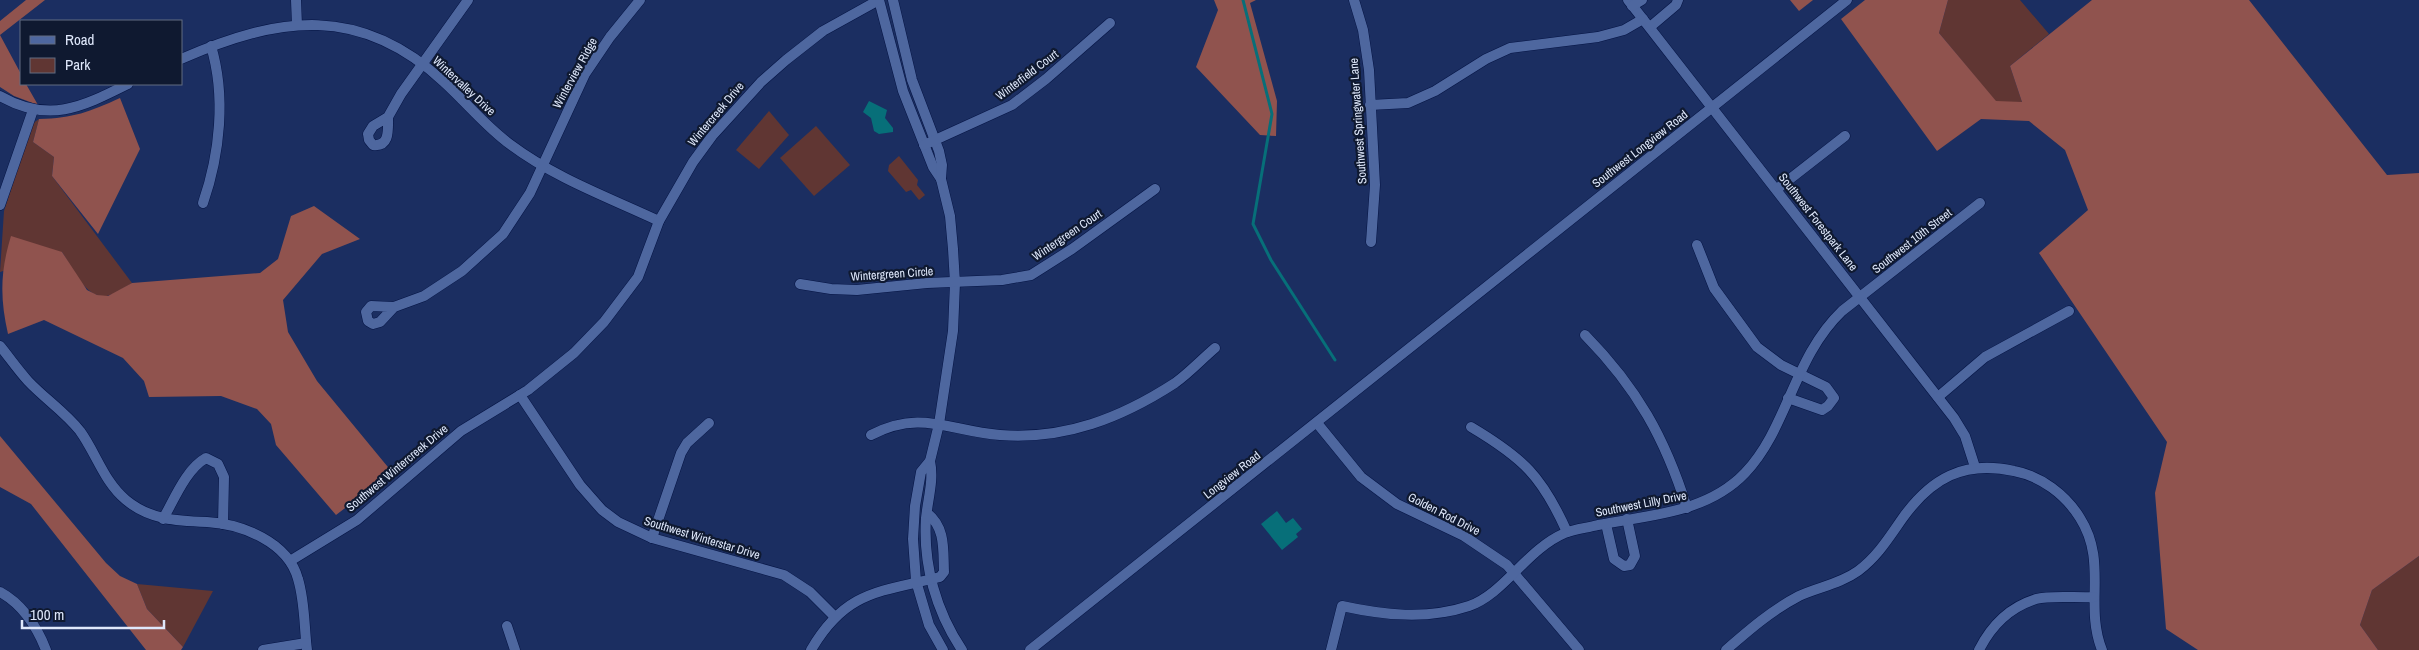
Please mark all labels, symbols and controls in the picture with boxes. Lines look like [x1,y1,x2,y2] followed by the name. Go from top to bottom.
[20,20,182,85] legend
[65,29,94,50] text: Road
[549,35,601,111] street label: Winterview Ridge
[992,46,1062,104] street label: Winterfield Court
[429,53,499,119] street label: Wintervalley Drive
[65,54,91,75] text: Park
[1346,57,1370,185] street label: Southwest Springwater Lane
[684,78,748,150] street label: Wintercreek Drive
[1589,107,1691,191] street label: Southwest Longview Road
[1775,170,1861,274] street label: Southwest Forestpark Lane
[1869,205,1955,277] street label: Southwest 10th Street
[1029,206,1105,264] street label: Wintergreen Court
[850,263,934,285] street label: Wintergreen Circle
[343,421,451,515] street label: Southwest Wintercreek Drive
[1200,448,1264,502] street label: Longview Road
[1594,487,1688,521] street label: Southwest Lilly Drive
[1405,489,1483,539] street label: Golden Rod Drive
[642,513,762,563] street label: Southwest Winterstar Drive
[22,598,165,630] scale bar
[30,604,64,625] text: 100 m

